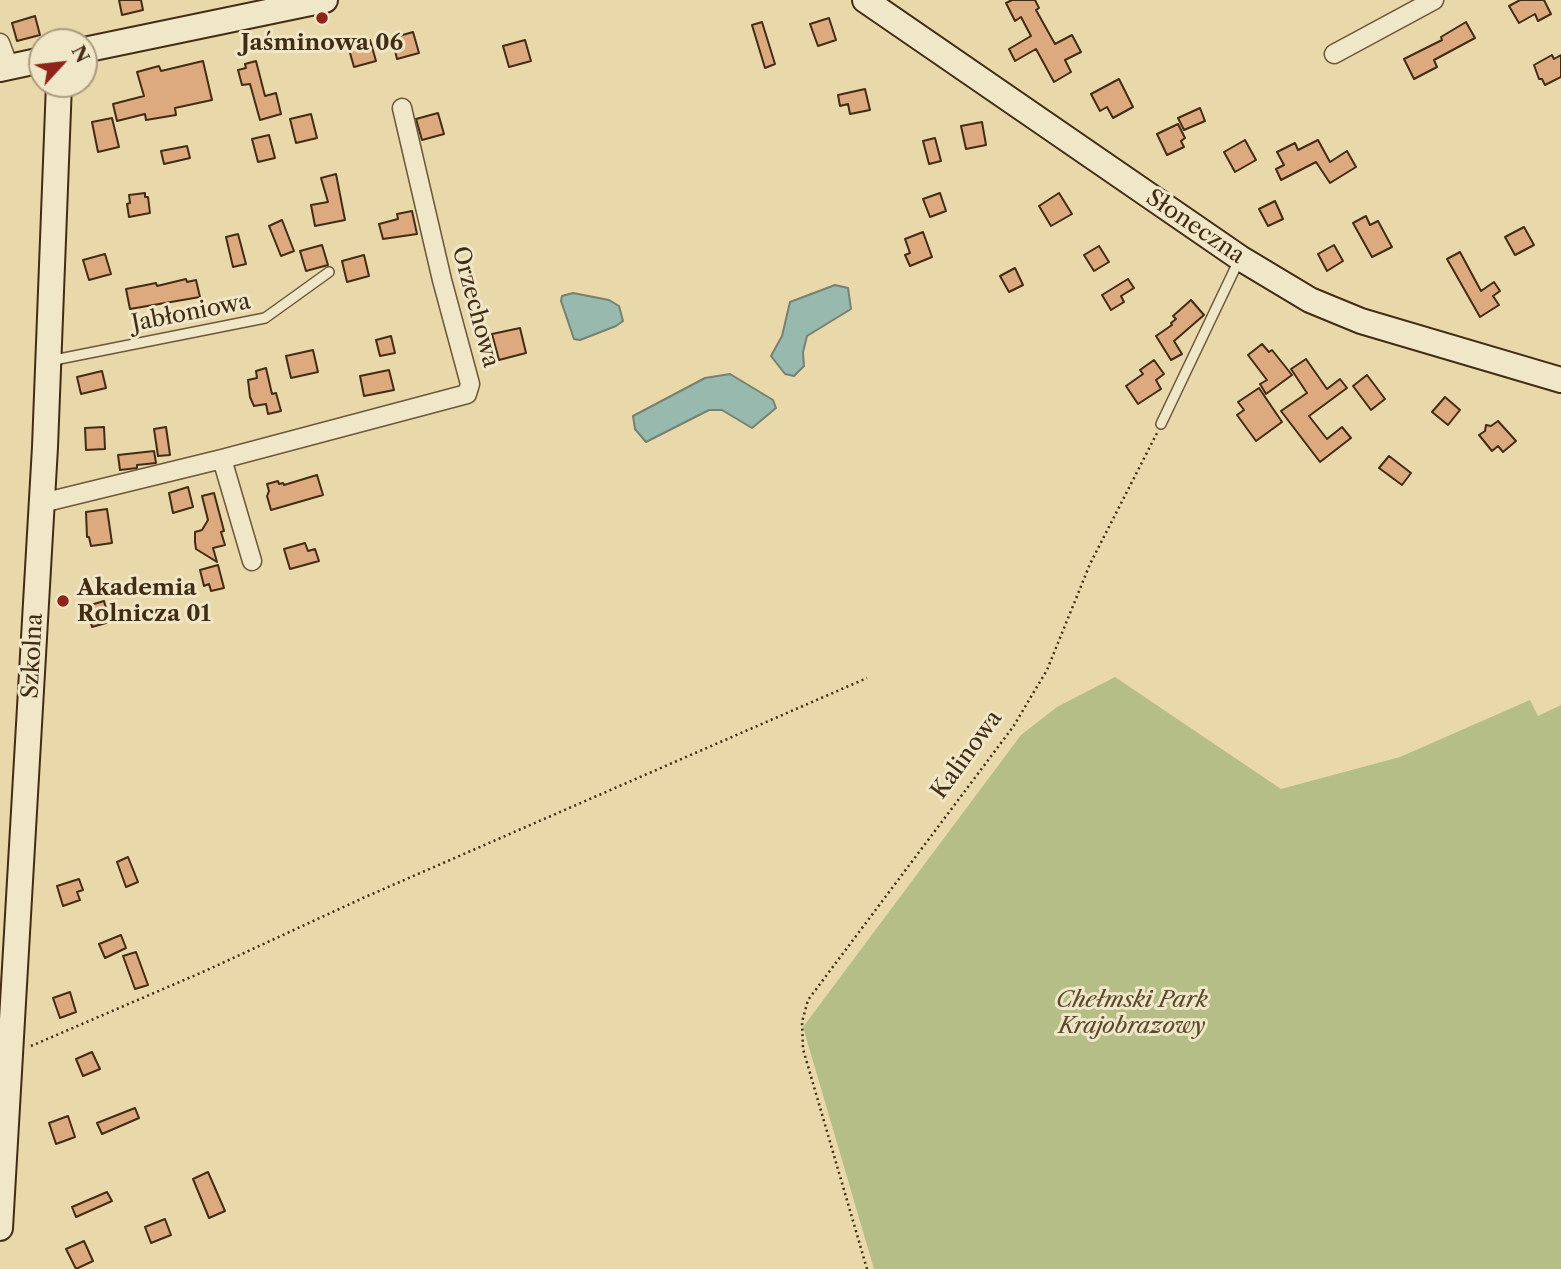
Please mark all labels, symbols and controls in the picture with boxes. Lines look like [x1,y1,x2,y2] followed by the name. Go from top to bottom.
[314,10,330,26] marker: Jaśminowa 06
[28,28,98,98] north arrow
[241,29,403,57] place label: Jaśminowa 06
[66,42,94,67] text: N
[1141,184,1249,270] street label: Słoneczna
[446,244,504,370] street label: Orzechowa
[129,288,253,338] street label: Jabłoniowa
[77,574,211,628] place label: Akademia Rolnicza 01
[55,593,71,609] marker: Akademia Rolnicza 01
[17,613,49,699] street label: Szkolna
[926,706,1008,804] street label: Kalinowa
[1056,986,1208,1040] park label: Chełmski Park Krajobrazowy

